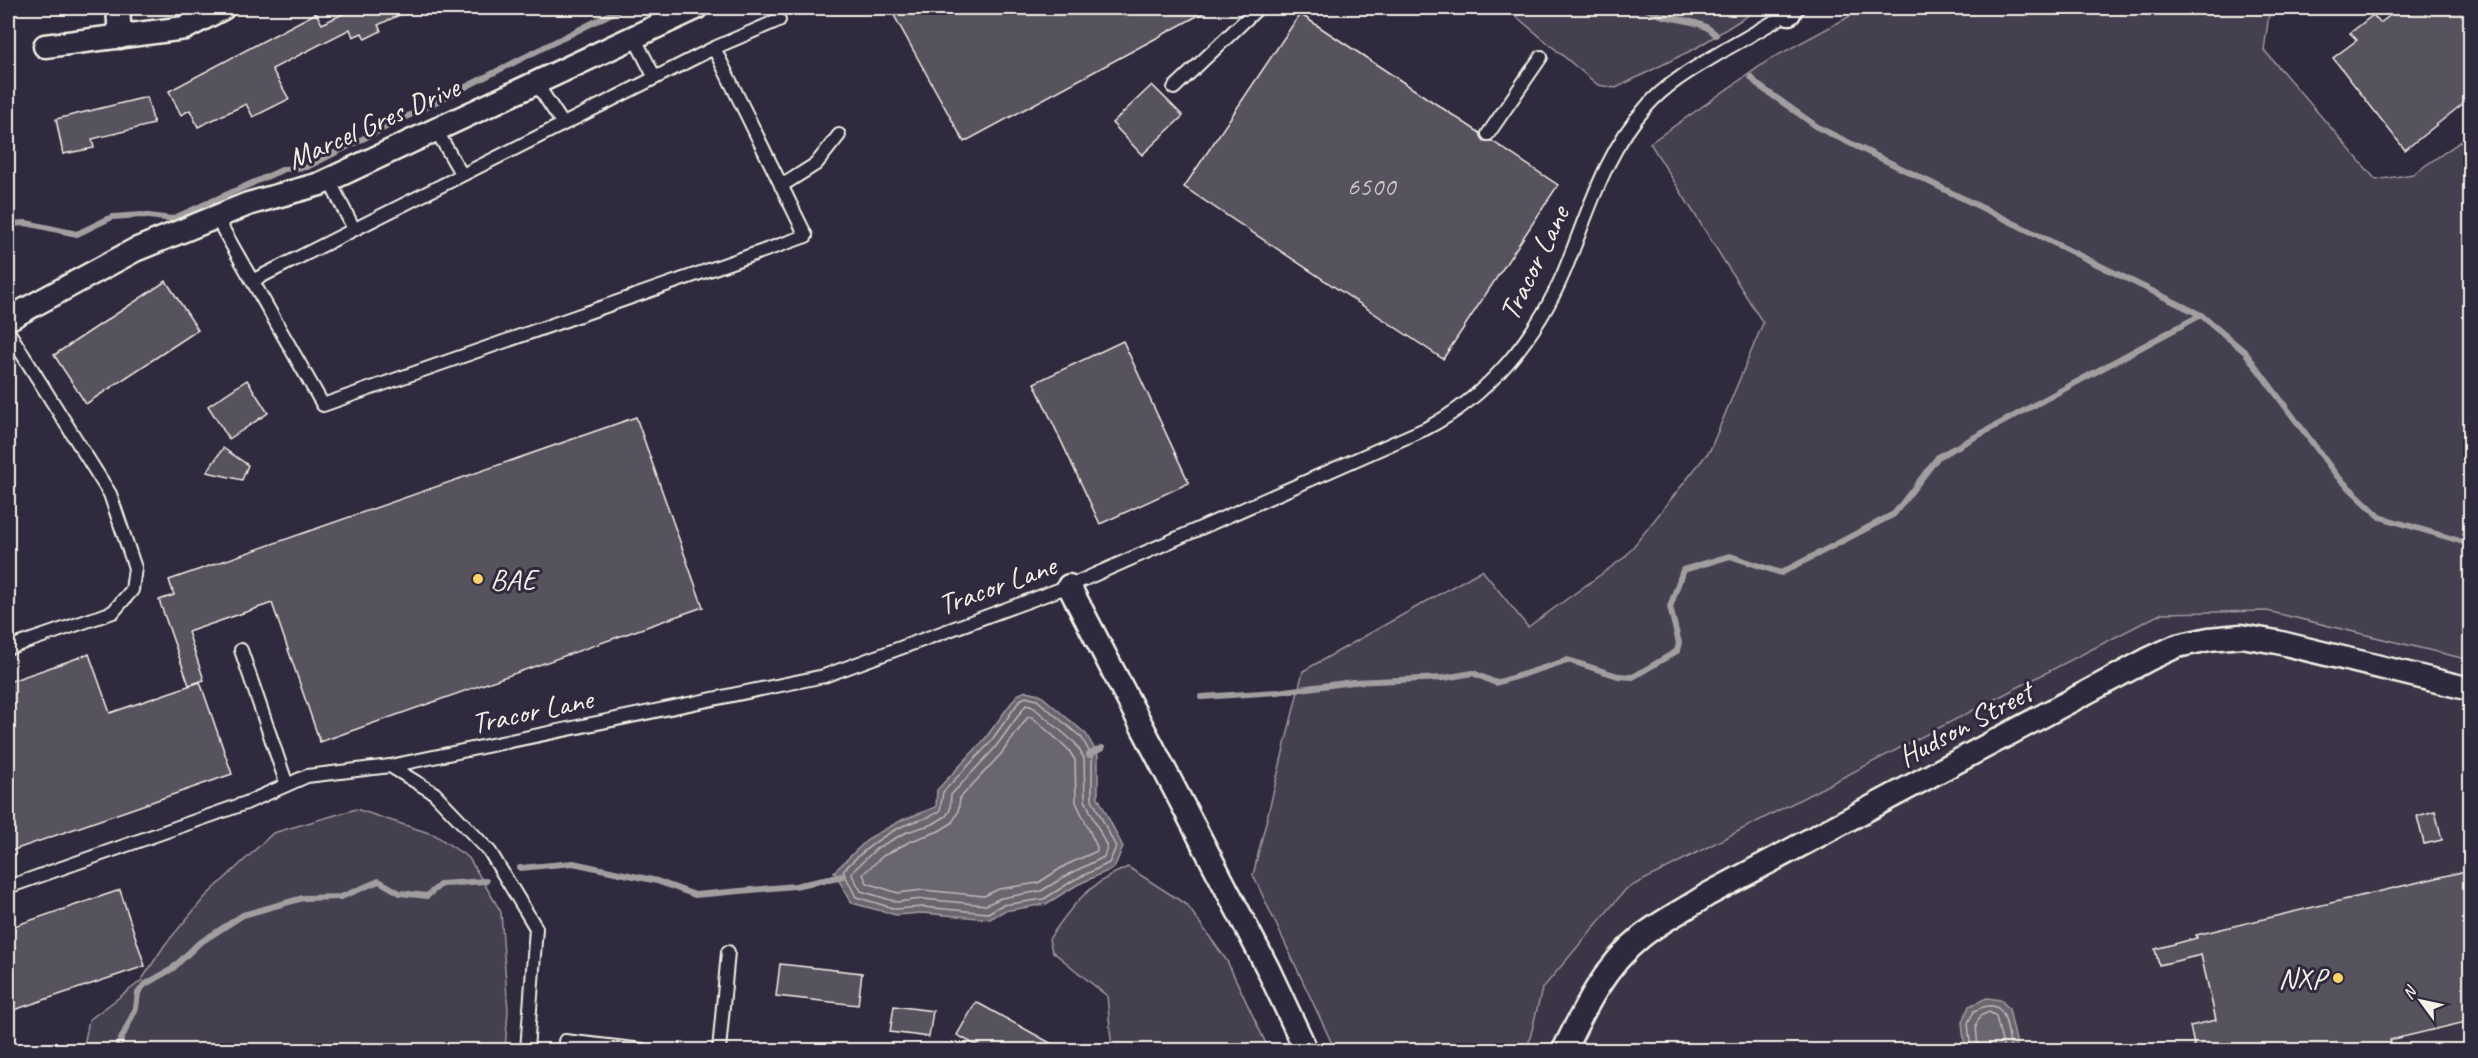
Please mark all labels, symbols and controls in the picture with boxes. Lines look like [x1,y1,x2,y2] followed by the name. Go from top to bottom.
[281,67,467,178] street label: Marcel Gres Drive
[1347,169,1397,203] house number: 6500
[1490,198,1579,326] street label: Tracor Lane
[933,545,1063,624] street label: Tracor Lane
[490,560,540,598] place label: BAE
[471,572,485,586] marker: BAE
[1891,671,2042,775] street label: Hudson Street
[468,679,598,742] street label: Tracor Lane
[2278,959,2330,997] place label: NXP
[2331,971,2345,985] marker: NXP
[2391,971,2451,1031] north arrow
[2398,981,2422,1003] text: N

